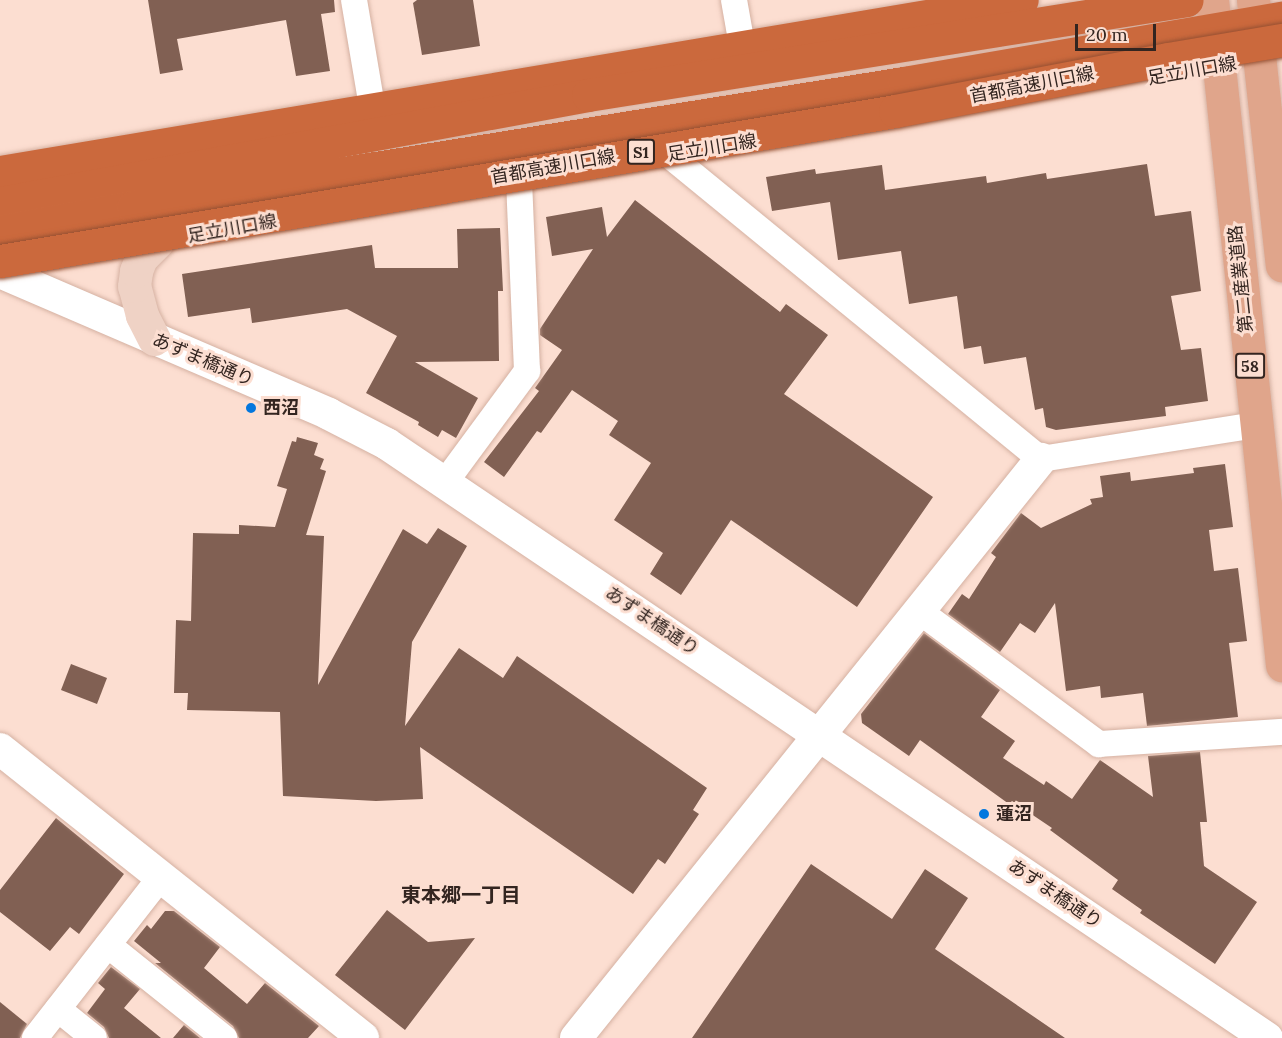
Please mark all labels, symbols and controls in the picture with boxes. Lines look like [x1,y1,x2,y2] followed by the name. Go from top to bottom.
[1078,12,1159,50] scale bar
[1086,23,1128,46] text: 20 m
[1146,53,1238,89] street label: 足立川口線
[968,62,1096,108] street label: 首都高速川口線
[666,130,758,166] street label: 足立川口線
[626,139,656,165] road number: S1
[489,145,617,189] street label: 首都高速川口線
[186,211,278,247] street label: 足立川口線
[1225,224,1257,334] street label: 第二産業道路
[149,329,257,391] street label: あずま橋通り
[1235,353,1265,379] road number: 58
[263,397,299,419] place label: 西沼
[244,401,258,415] marker: 西沼
[601,582,703,660] street label: あずま橋通り
[996,803,1032,825] place label: 蓮沼
[977,807,991,821] marker: 蓮沼
[1004,855,1106,933] street label: あずま橋通り
[401,882,521,906] district label: 東本郷一丁目

